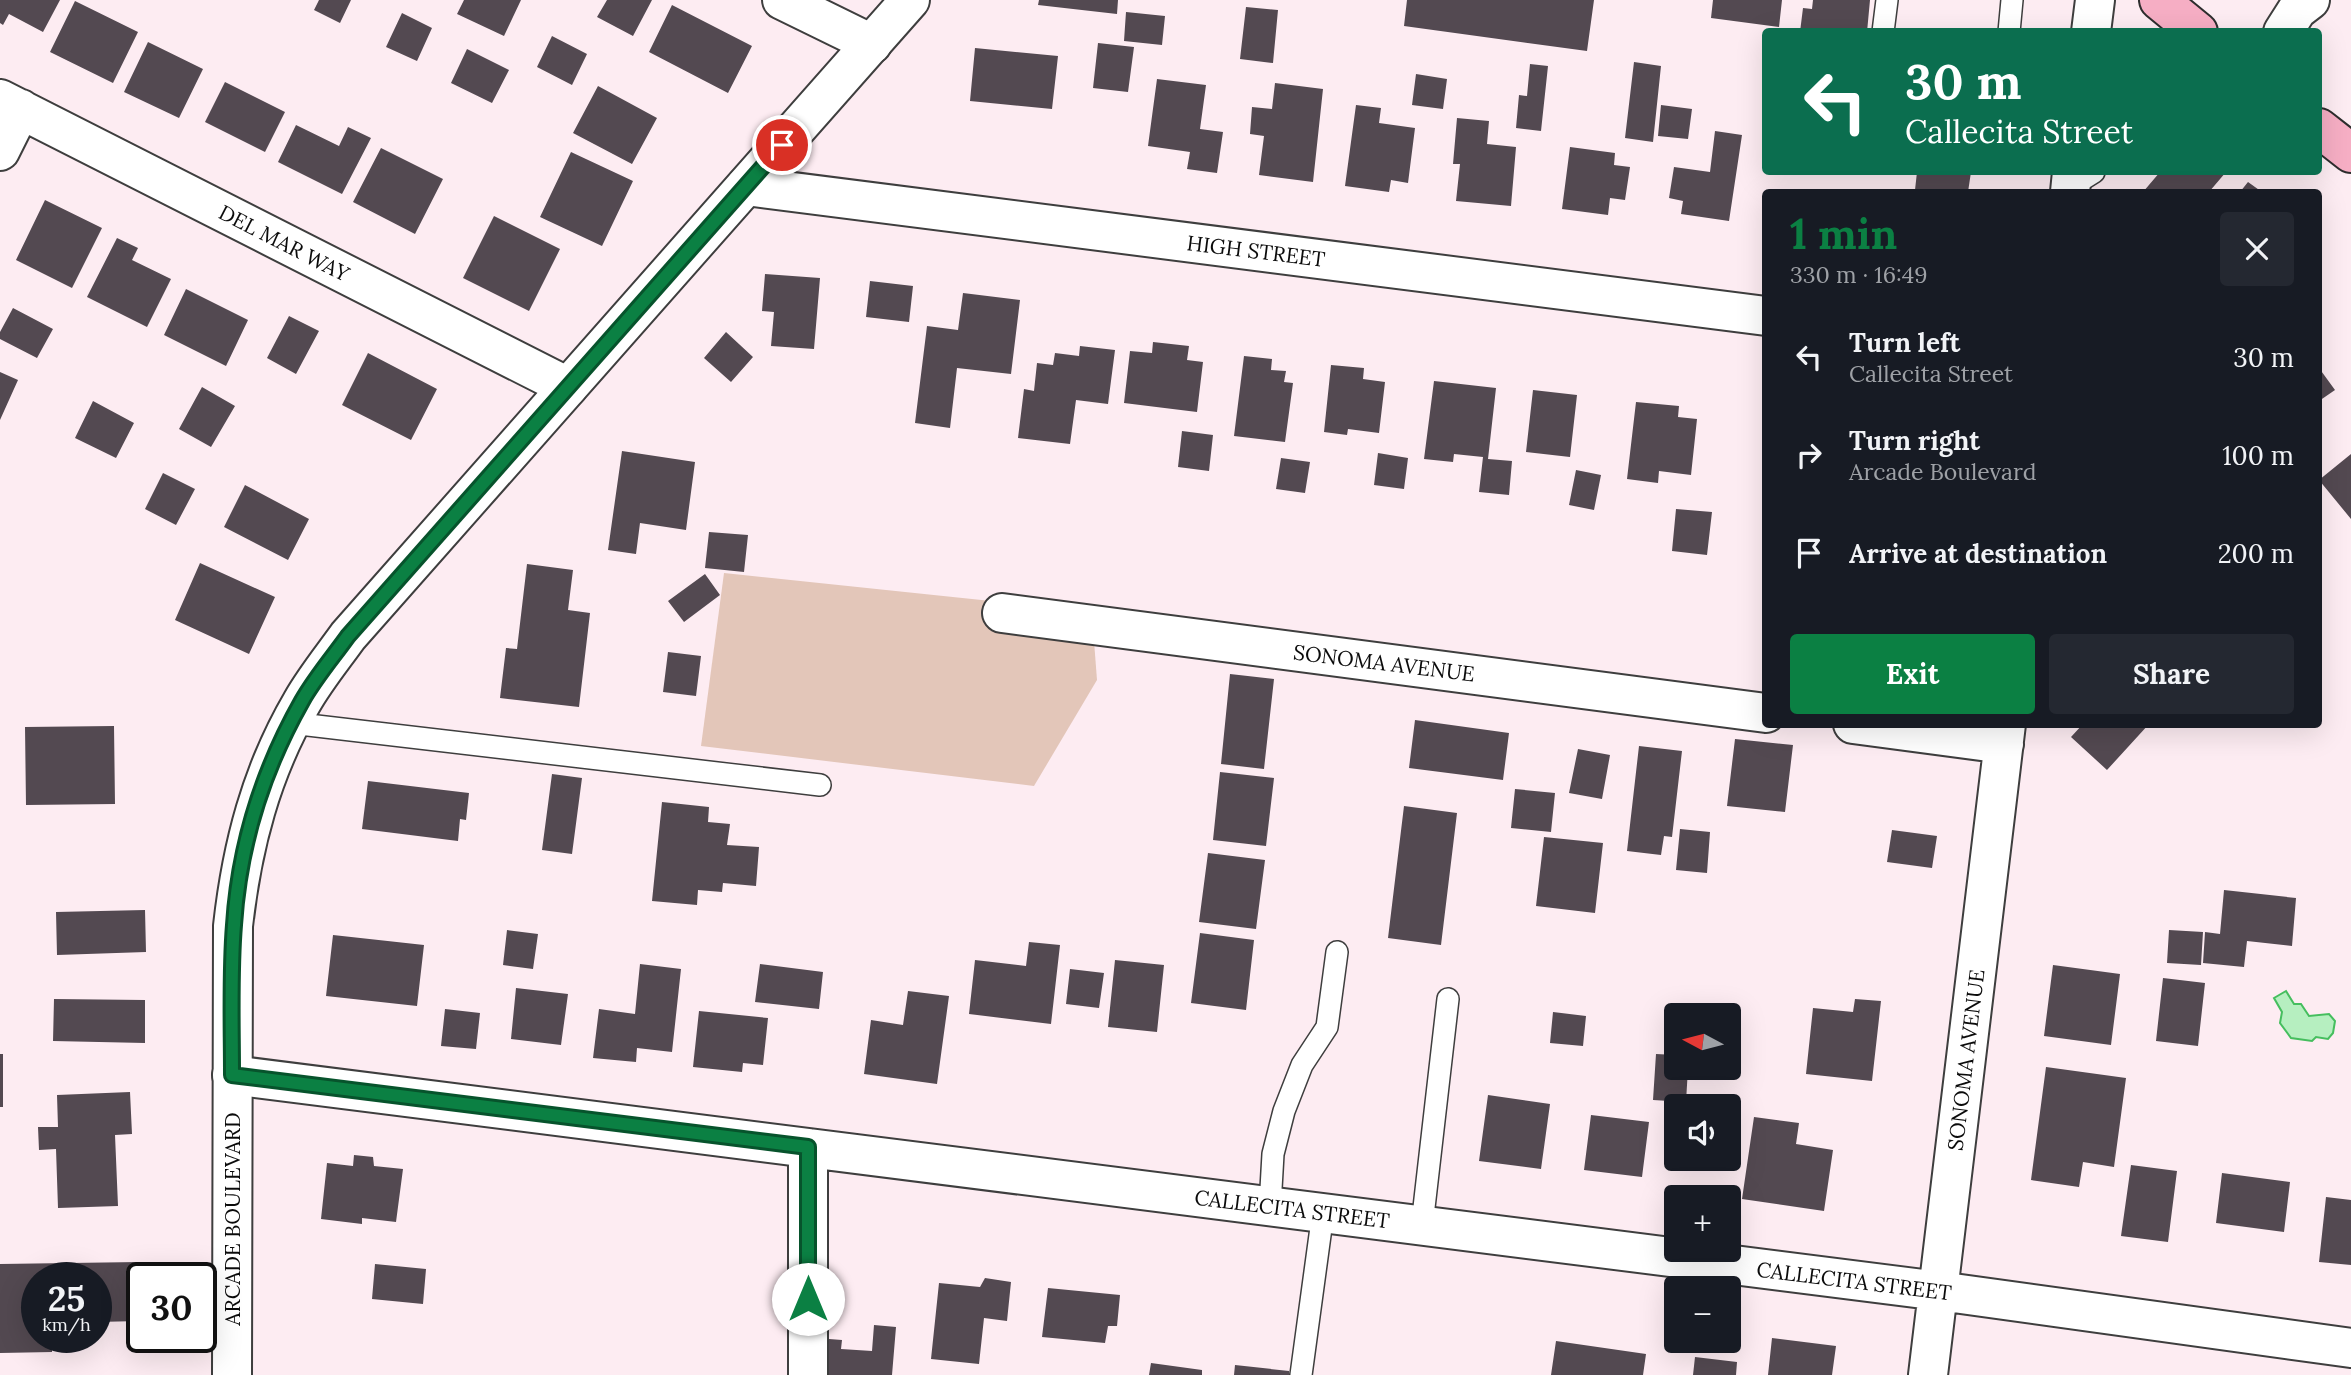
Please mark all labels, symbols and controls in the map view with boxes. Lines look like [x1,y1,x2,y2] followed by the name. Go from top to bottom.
[1905,50,2022,112] text: 30 m
[1790,56,1881,147] icon: left
[1905,111,2133,152] text: Callecita Street
[752,115,812,175] pin
[763,126,801,164] icon: arrive
[214,199,354,288] street label: DEL MAR WAY
[1790,207,1897,261] text: 1 min
[2220,212,2294,286] button: close
[1185,229,1327,273] street label: HIGH STREET
[1790,260,1928,289] text: 330 m · 16:49
[1849,326,1960,359] text: Turn left
[1790,338,1828,376] icon: left
[2233,341,2294,374] text: 30 m
[1849,359,2013,388] text: Callecita Street
[1849,424,1980,457] text: Turn right
[1790,436,1828,474] icon: right
[2222,439,2294,472] text: 100 m
[1849,457,2036,486] text: Arcade Boulevard
[1790,534,1828,572] icon: arrive
[1849,537,2107,570] text: Arrive at destination
[2218,537,2294,570] text: 200 m
[1790,634,2035,714] button: Exit
[2049,634,2294,714] button: Share
[1292,638,1476,688] street label: SONOMA AVENUE
[1941,968,1991,1152] street label: SONOMA AVENUE
[1664,1003,1741,1080] north arrow
[1664,1003,1741,1353] map controls
[1664,1094,1741,1171] button: sound
[219,1112,246,1327] street label: ARCADE BOULEVARD
[1193,1184,1391,1234] street label: CALLECITA STREET
[1664,1185,1741,1262] button: +
[1755,1256,1953,1306] street label: CALLECITA STREET
[126,1262,217,1353] speed limit sign: 30
[771,1262,845,1336] position arrow
[48,1276,85,1321] text: 25
[1664,1276,1741,1353] button: −
[42,1313,91,1336] text: km/h

